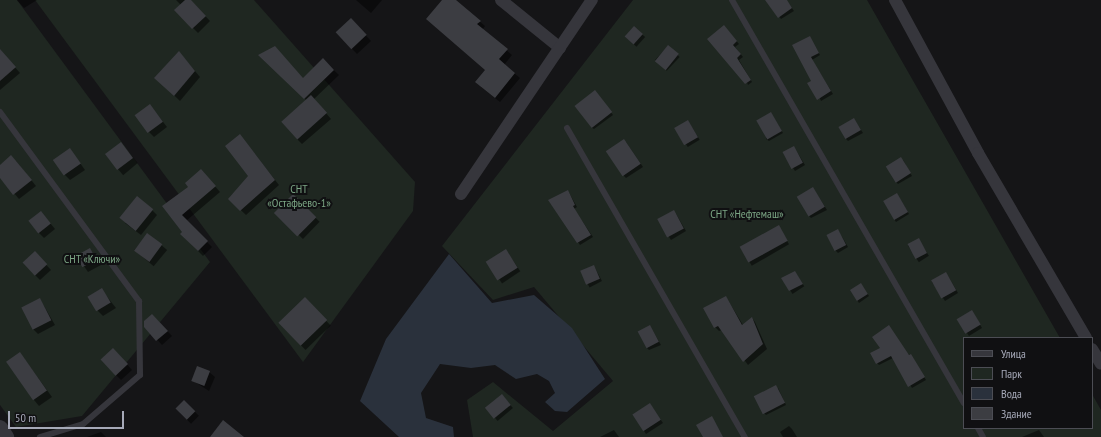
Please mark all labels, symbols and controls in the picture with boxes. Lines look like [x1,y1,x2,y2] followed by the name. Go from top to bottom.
[267,182,331,210] park label: СНТ «Остафьево-1»
[710,207,784,221] park label: СНТ «Нефтемаш»
[64,252,120,266] park label: СНТ «Ключи»
[963,337,1093,429] legend
[1001,346,1026,361] text: Улица
[1001,366,1022,381] text: Парк
[1001,386,1022,401] text: Вода
[10,403,126,429] scale bar
[1001,406,1032,421] text: Здание
[15,410,36,425] text: 50 m

